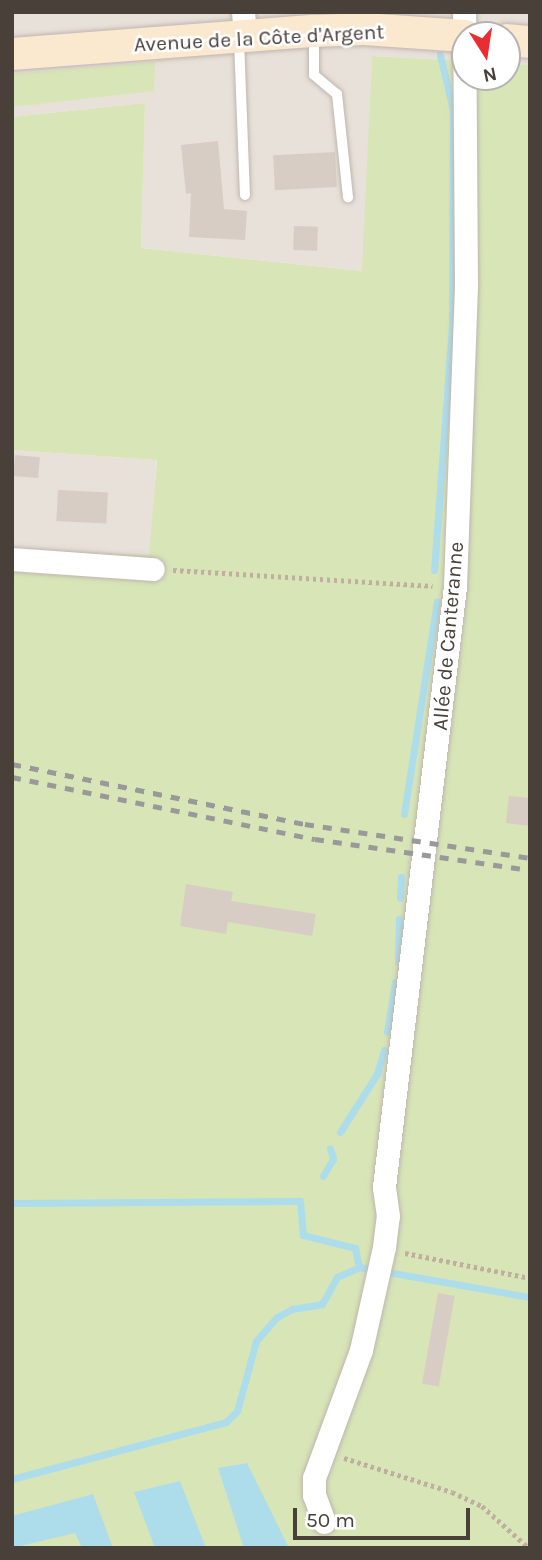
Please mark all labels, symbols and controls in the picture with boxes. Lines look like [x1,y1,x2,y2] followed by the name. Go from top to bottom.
[133,19,385,57] street label: Avenue de la Côte d'Argent
[451,21,521,91] north arrow
[481,62,499,87] text: N
[427,540,469,732] street label: Allée de Canteranne
[297,1494,474,1538] scale bar
[306,1508,355,1532] text: 50 m

